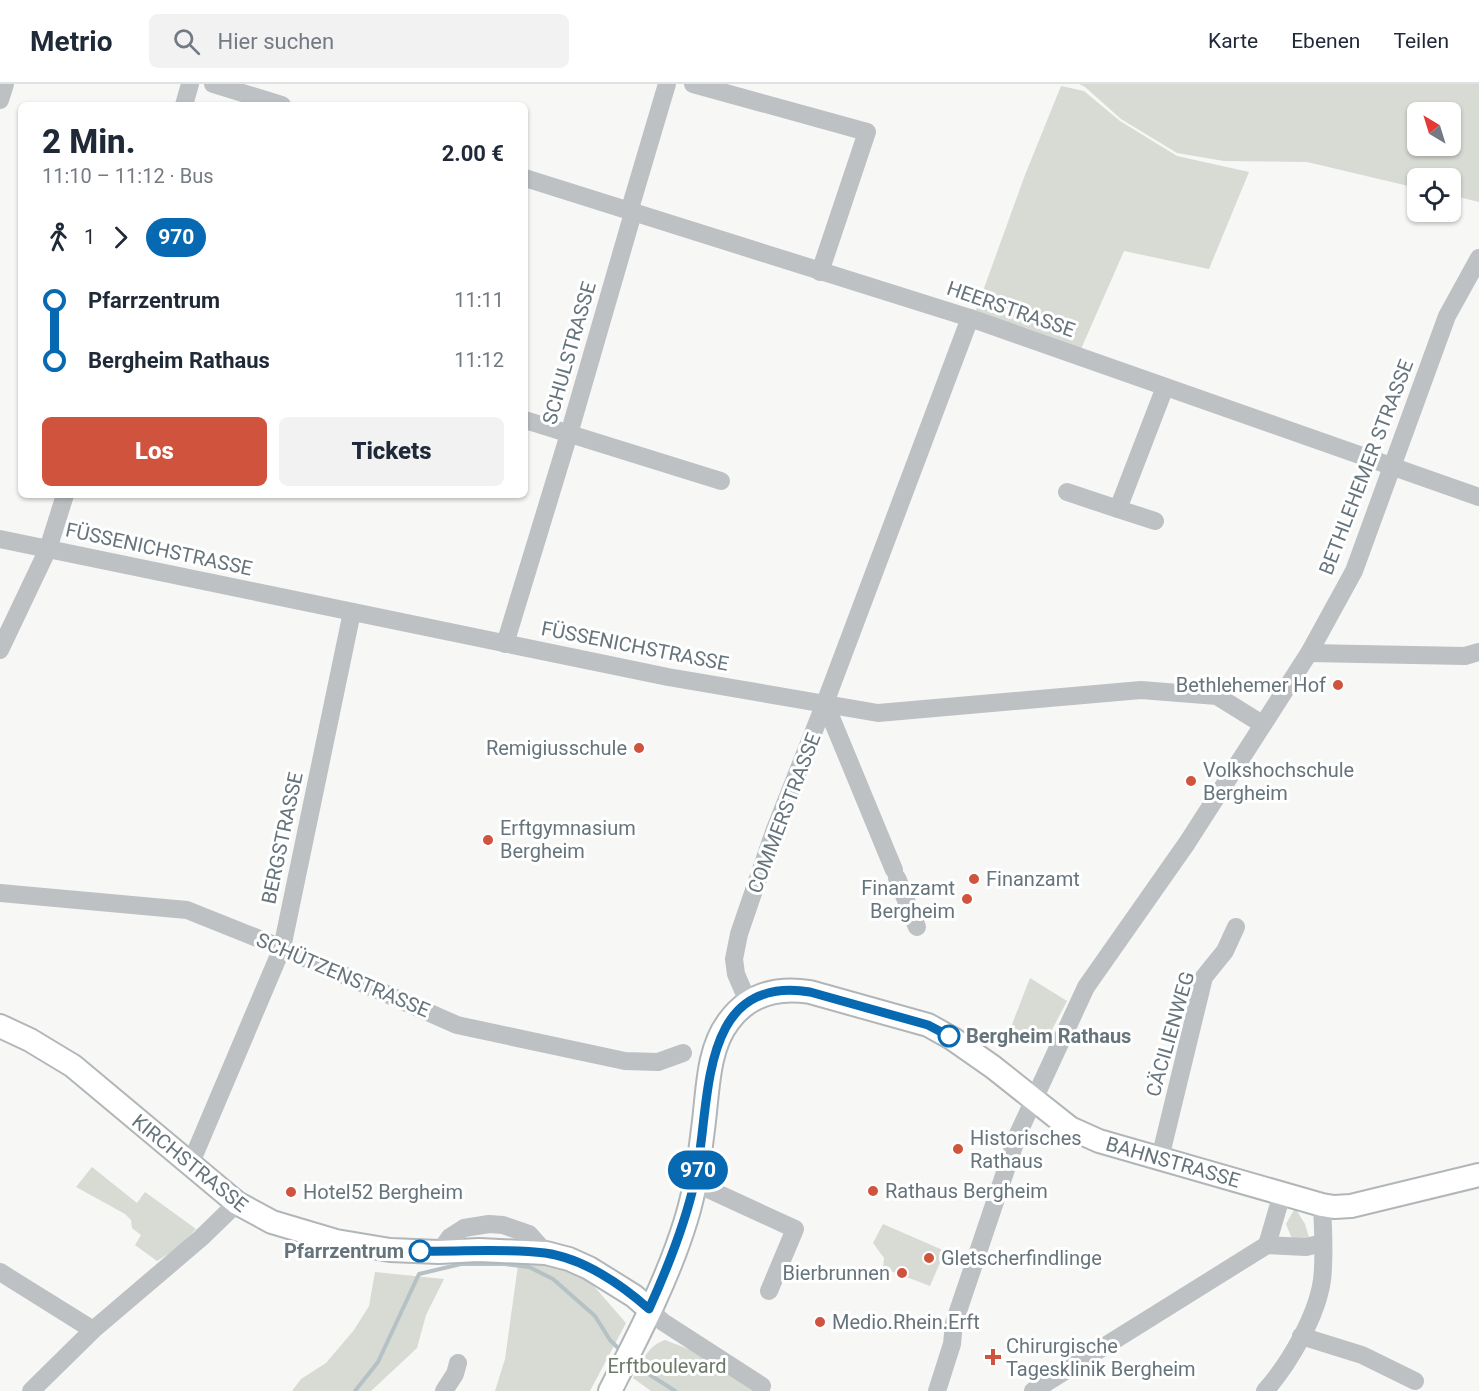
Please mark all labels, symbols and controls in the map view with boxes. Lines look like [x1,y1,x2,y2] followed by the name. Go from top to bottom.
[149,14,569,68] search box
[30,25,113,58] text: Metrio
[170,25,203,58] icon: search
[218,29,334,54] text: Hier suchen
[1208,29,1258,53] text: Karte
[1291,29,1360,53] text: Ebenen
[1393,29,1449,53] text: Teilen
[1407,102,1461,156] north arrow
[1407,102,1461,222] map controls
[42,122,135,161] text: 2 Min.
[442,141,504,166] text: 2.00 €
[42,164,214,188] text: 11:10 – 11:12 · Bus
[1407,168,1461,222] button: locate
[42,221,75,254] icon: walk
[104,221,137,254] icon: forward
[84,225,95,249] text: 1
[158,225,194,249] text: 970
[944,276,1078,342] street label: HEERSTRASSE
[537,279,601,427] street label: SCHULSTRASSE
[88,288,220,313] text: Pfarrzentrum
[454,288,504,312] text: 11:11
[88,348,270,373] text: Bergheim Rathaus
[454,348,504,372] text: 11:12
[1314,356,1418,578] street label: BETHLEHEMER STRASSE
[42,417,267,486] button: Los
[279,417,504,486] button: Tickets
[63,517,255,581] street label: FÜSSENICHSTRASSE
[539,616,731,676] street label: FÜSSENICHSTRASSE
[1176,673,1326,697] place label: Bethlehemer Hof
[1331,678,1345,692] marker: Bethlehemer Hof
[742,729,826,897] street label: COMMERSTRASSE
[486,736,627,760] place label: Remigiusschule
[632,741,646,755] marker: Remigiusschule
[1203,758,1354,805] place label: Volkshochschule Bergheim
[256,770,308,906] street label: BERGSTRASSE
[1184,774,1198,788] marker: Volkshochschule Bergheim
[500,816,636,863] place label: Erftgymnasium Bergheim
[481,833,495,847] marker: Erftgymnasium Bergheim
[986,867,1080,891] place label: Finanzamt
[967,872,981,886] marker: Finanzamt
[861,876,955,923] place label: Finanzamt Bergheim
[960,892,974,906] marker: Finanzamt Bergheim
[253,928,433,1022] street label: SCHÜTZENSTRASSE
[1141,969,1199,1099] street label: CÄCILIENWEG
[966,1024,1131,1048] place label: Bergheim Rathaus
[938,1025,960,1047] marker: Bergheim Rathaus
[127,1109,253,1217] street label: KIRCHSTRASSE
[970,1126,1082,1173] place label: Historisches Rathaus
[1103,1131,1243,1193] street label: BAHNSTRASSE
[951,1142,965,1156] marker: Historisches Rathaus
[664,1150,732,1190] line badge: 970
[680,1158,716,1182] text: 970
[885,1179,1048,1203] place label: Rathaus Bergheim
[303,1180,463,1204] place label: Hotel52 Bergheim
[866,1184,880,1198] marker: Rathaus Bergheim
[284,1185,298,1199] marker: Hotel52 Bergheim
[284,1239,404,1263] place label: Pfarrzentrum
[409,1240,431,1262] marker: Pfarrzentrum
[941,1246,1102,1270] place label: Gletscherfindlinge
[922,1251,936,1265] marker: Gletscherfindlinge
[783,1261,890,1285] place label: Bierbrunnen
[895,1266,909,1280] marker: Bierbrunnen
[832,1310,980,1334] place label: Medio.Rhein.Erft
[813,1315,827,1329] marker: Medio.Rhein.Erft
[1006,1334,1196,1381] place label: Chirurgische Tagesklinik Bergheim
[984,1348,1002,1366] marker: Chirurgische Tagesklinik Bergheim
[607,1354,727,1378] park label: Erftboulevard

